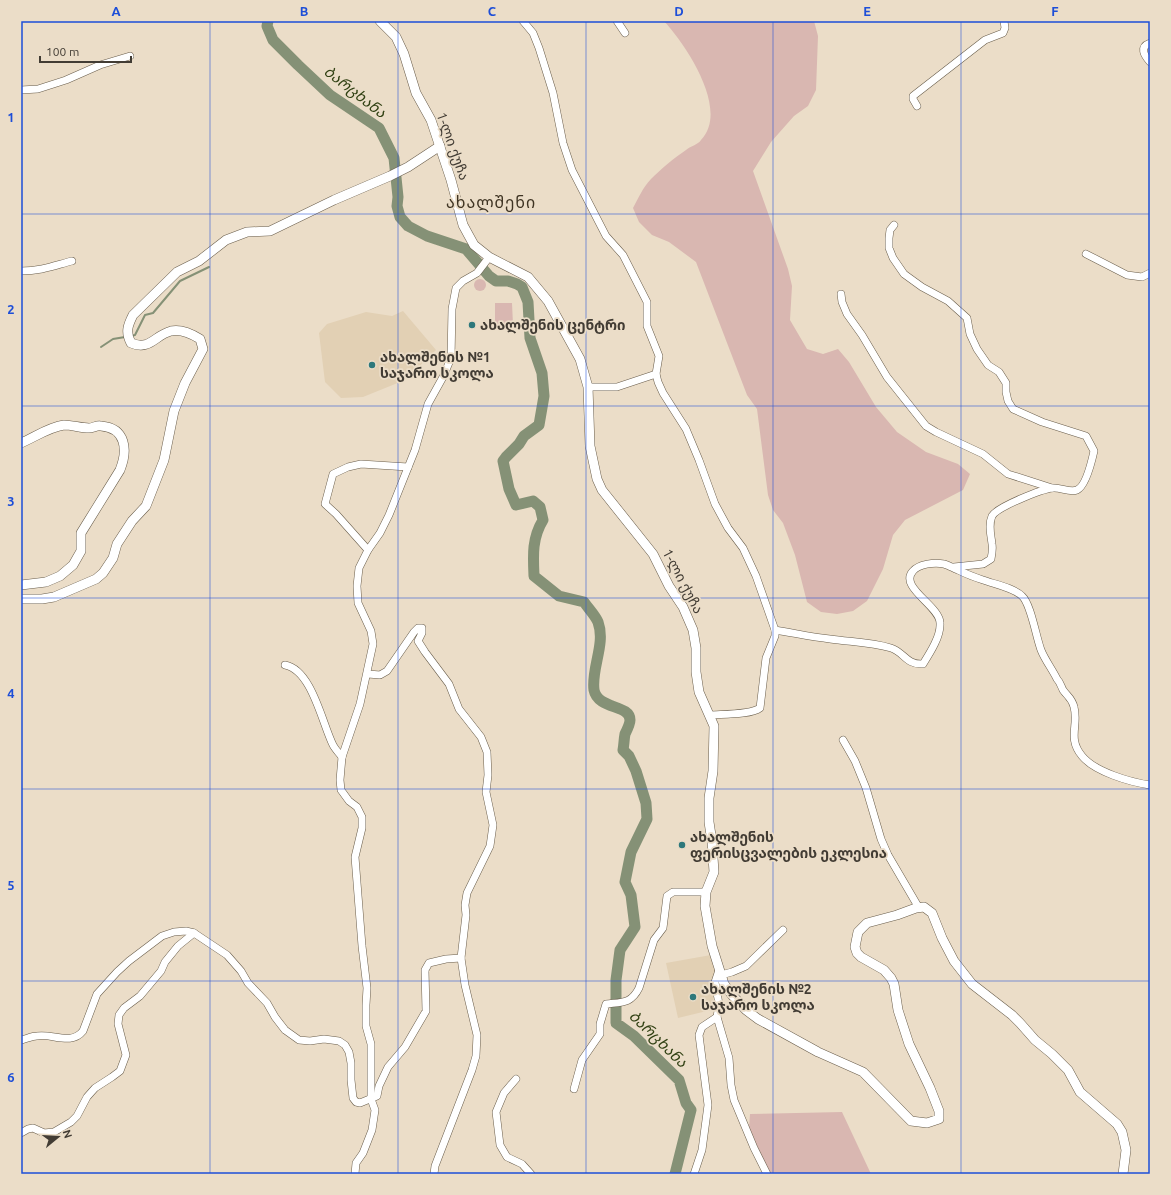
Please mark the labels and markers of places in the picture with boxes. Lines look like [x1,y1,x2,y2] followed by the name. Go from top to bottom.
[480,317,626,334] place label: ახალშენის ცენტრი
[467,320,477,330] marker: ახალშენის ცენტრი
[380,349,494,382] place label: ახალშენის №1 საჯარო სკოლა
[367,360,377,370] marker: ახალშენის №1 საჯარო სკოლა
[690,829,887,862] place label: ახალშენის ფერისცვალების ეკლესია
[677,840,687,850] marker: ახალშენის ფერისცვალების ეკლესია
[701,981,815,1014] place label: ახალშენის №2 საჯარო სკოლა
[688,992,698,1002] marker: ახალშენის №2 საჯარო სკოლა

